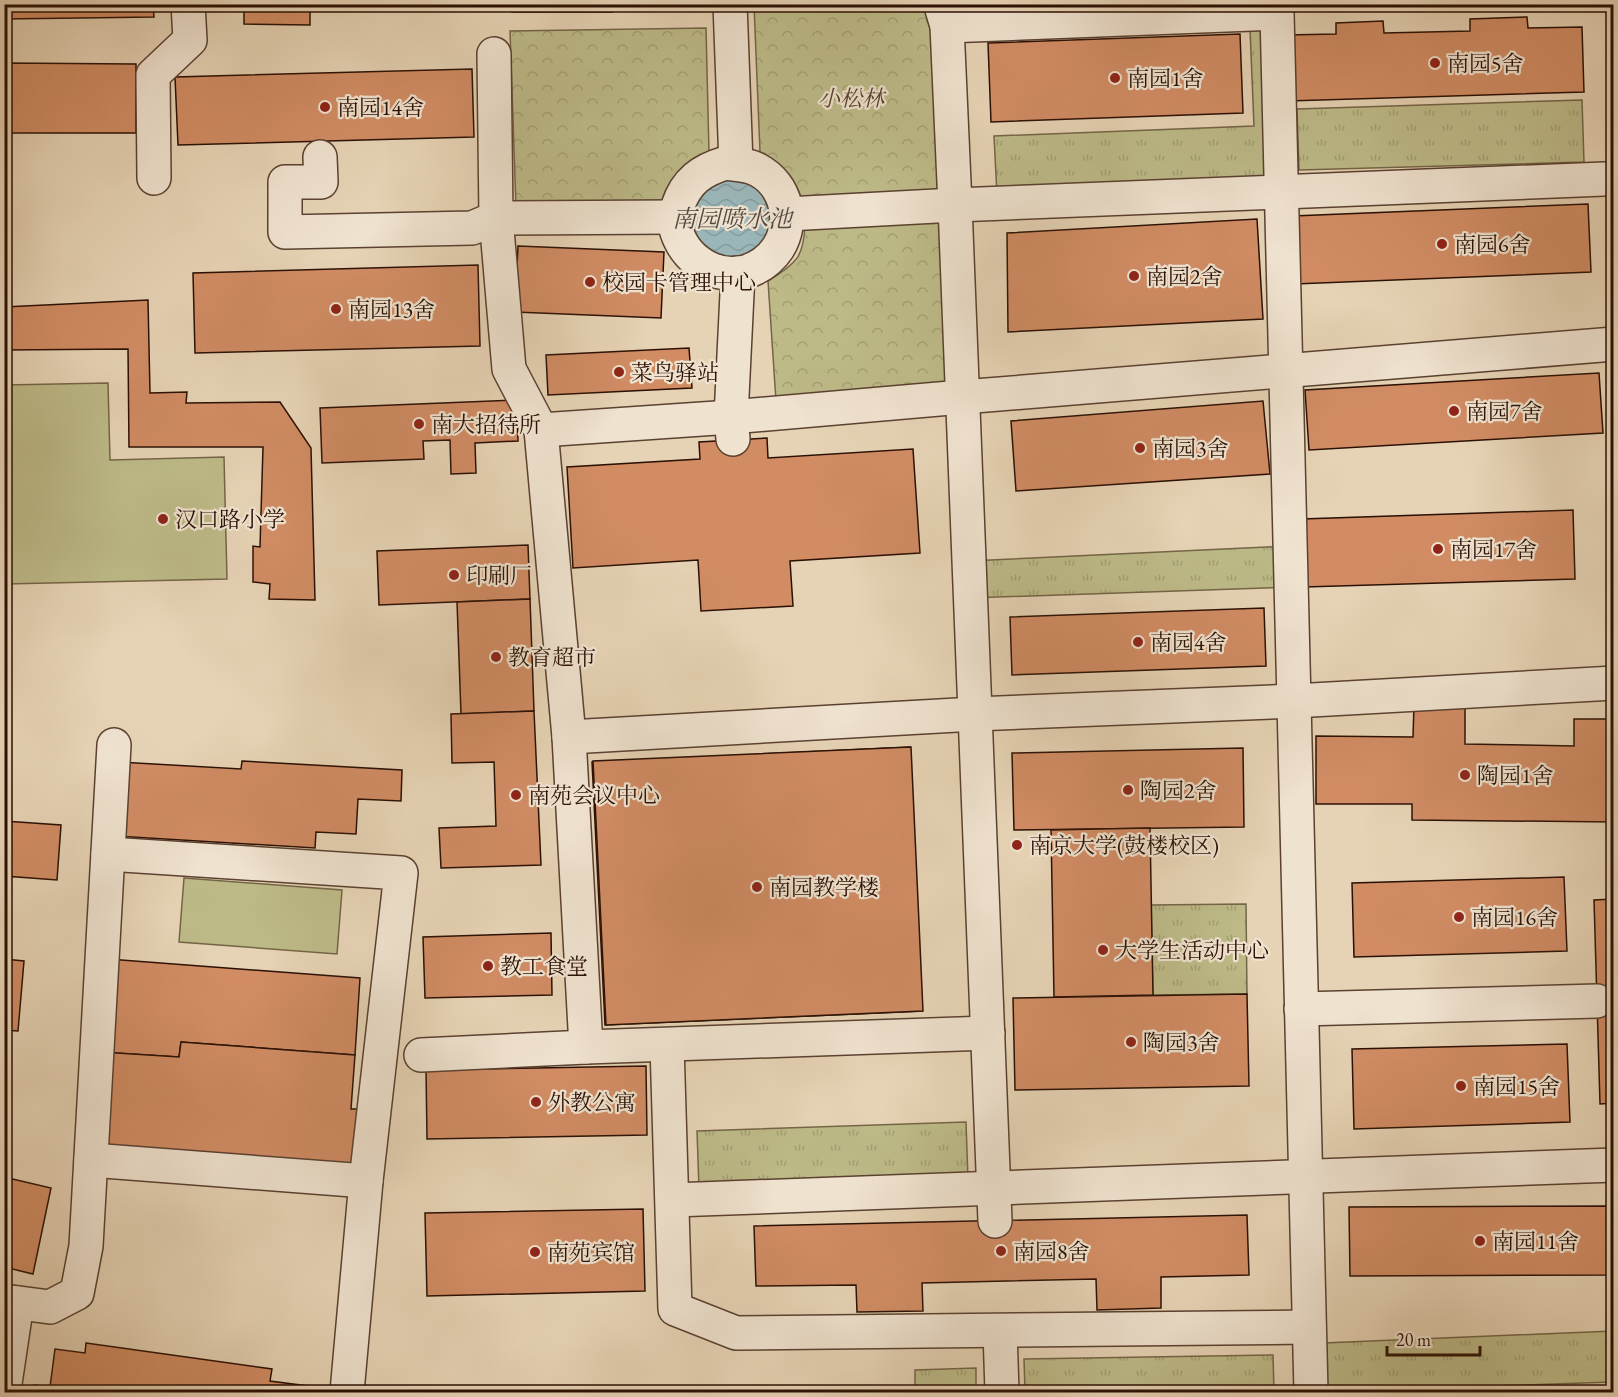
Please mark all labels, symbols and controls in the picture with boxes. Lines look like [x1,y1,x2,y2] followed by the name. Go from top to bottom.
[1447,49,1524,78] place label: 南园5舍
[1428,56,1442,70] marker: 南园5舍
[1127,64,1204,93] place label: 南园1舍
[1108,71,1122,85] marker: 南园1舍
[818,84,887,113] park label: 小松林
[337,93,424,122] place label: 南园14舍
[318,100,332,114] marker: 南园14舍
[672,203,795,234] water label: 南园喷水池
[1454,230,1531,259] place label: 南园6舍
[1435,237,1449,251] marker: 南园6舍
[1146,262,1223,291] place label: 南园2舍
[602,268,756,297] place label: 校园卡管理中心
[1127,269,1141,283] marker: 南园2舍
[583,275,597,289] marker: 校园卡管理中心
[348,295,435,324] place label: 南园13舍
[329,302,343,316] marker: 南园13舍
[631,358,719,387] place label: 菜鸟驿站
[612,365,626,379] marker: 菜鸟驿站
[1466,397,1543,426] place label: 南园7舍
[1447,404,1461,418] marker: 南园7舍
[431,410,541,439] place label: 南大招待所
[412,417,426,431] marker: 南大招待所
[1152,434,1229,463] place label: 南园3舍
[1133,441,1147,455] marker: 南园3舍
[175,505,285,534] place label: 汉口路小学
[156,512,170,526] marker: 汉口路小学
[1450,535,1537,564] place label: 南园17舍
[1431,542,1445,556] marker: 南园17舍
[466,561,532,590] place label: 印刷厂
[447,568,461,582] marker: 印刷厂
[1150,628,1227,657] place label: 南园4舍
[1131,635,1145,649] marker: 南园4舍
[508,643,596,672] place label: 教育超市
[489,650,503,664] marker: 教育超市
[1477,761,1554,790] place label: 陶园1舍
[1458,768,1472,782] marker: 陶园1舍
[1140,776,1217,805] place label: 陶园2舍
[528,781,660,810] place label: 南苑会议中心
[1121,783,1135,797] marker: 陶园2舍
[509,788,523,802] marker: 南苑会议中心
[1029,831,1219,860] place label: 南京大学(鼓楼校区)
[1010,838,1024,852] marker: 南京大学(鼓楼校区)
[769,873,879,902] place label: 南园教学楼
[750,880,764,894] marker: 南园教学楼
[1471,903,1558,932] place label: 南园16舍
[1452,910,1466,924] marker: 南园16舍
[1115,936,1269,965] place label: 大学生活动中心
[1096,943,1110,957] marker: 大学生活动中心
[500,952,588,981] place label: 教工食堂
[481,959,495,973] marker: 教工食堂
[1143,1028,1220,1057] place label: 陶园3舍
[1124,1035,1138,1049] marker: 陶园3舍
[1473,1072,1560,1101] place label: 南园15舍
[1454,1079,1468,1093] marker: 南园15舍
[548,1088,636,1117] place label: 外教公寓
[529,1095,543,1109] marker: 外教公寓
[1492,1227,1579,1256] place label: 南园11舍
[1473,1234,1487,1248] marker: 南园11舍
[1013,1237,1090,1266] place label: 南园8舍
[547,1238,635,1267] place label: 南苑宾馆
[994,1244,1008,1258] marker: 南园8舍
[528,1245,542,1259] marker: 南苑宾馆
[1387,1319,1480,1357] scale bar
[1396,1328,1431,1351] text: 20 m

